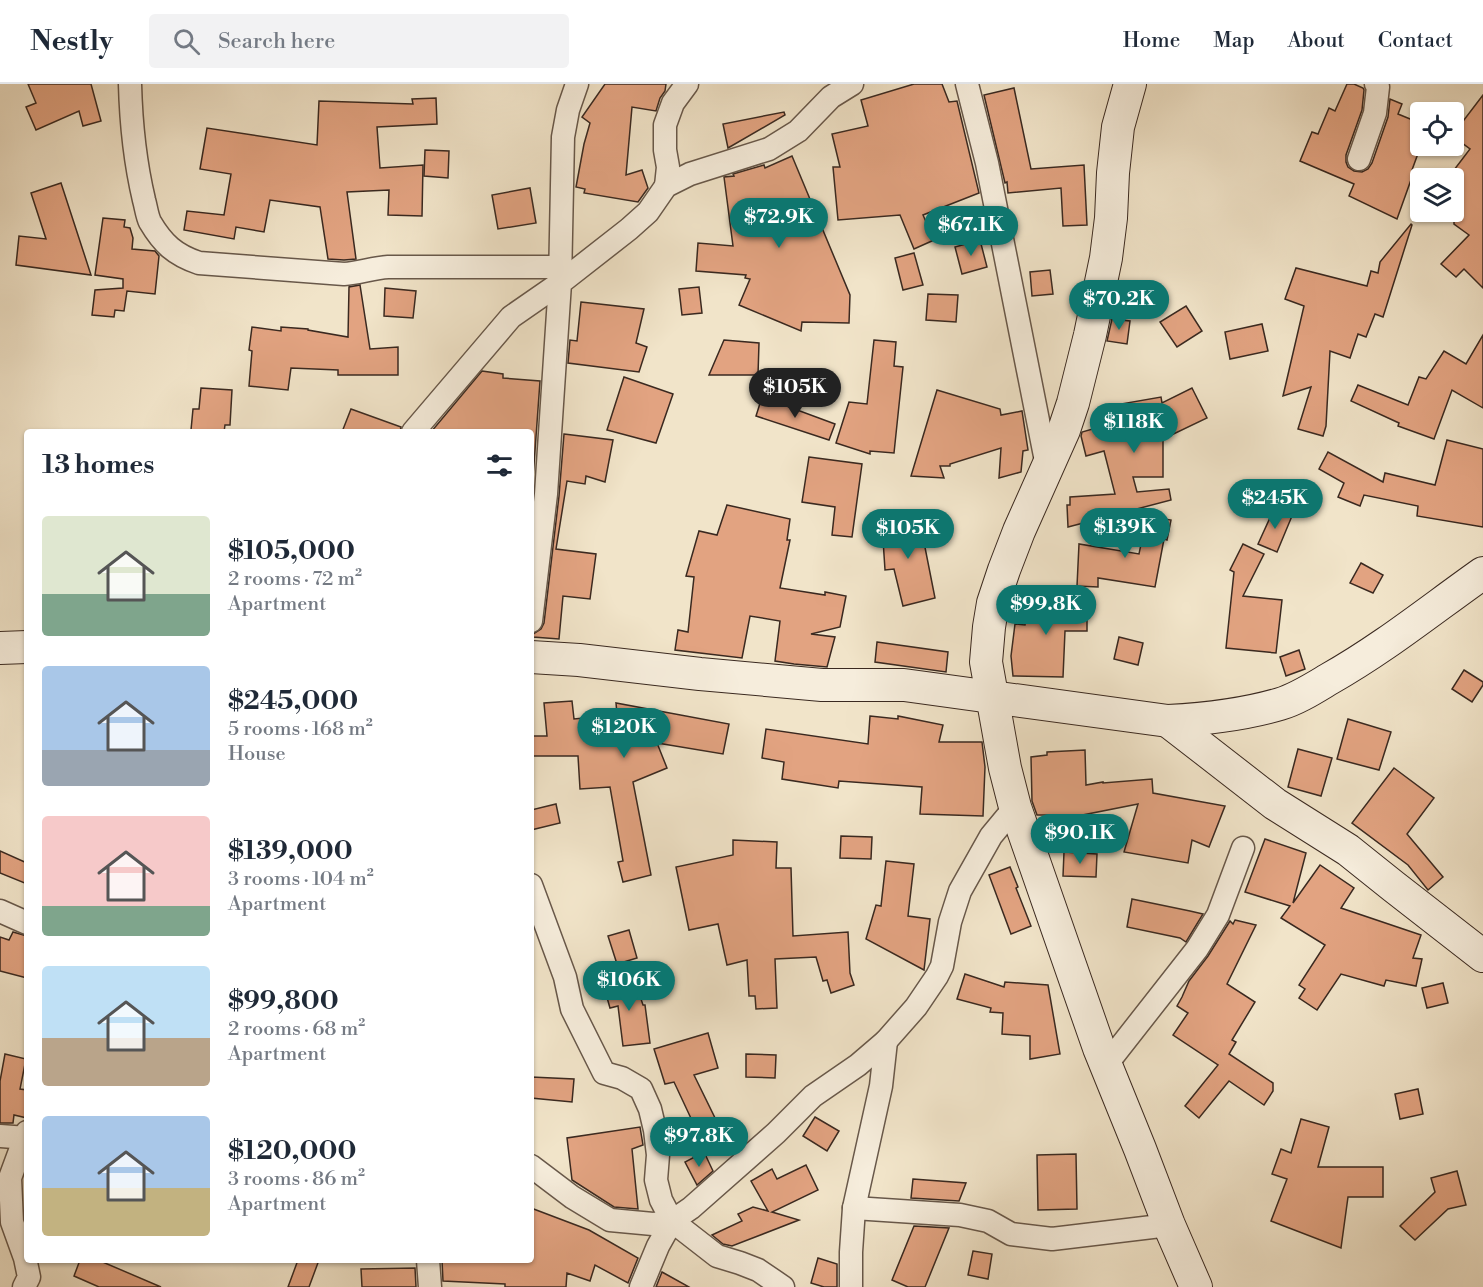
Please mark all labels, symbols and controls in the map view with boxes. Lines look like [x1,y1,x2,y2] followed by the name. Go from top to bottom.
[149,14,569,68] search box
[30,24,113,59] text: Nestly
[170,25,203,58] icon: search
[218,28,335,55] text: Search here
[1123,28,1180,54] text: Home
[1213,28,1255,54] text: Map
[1288,28,1345,54] text: About
[1378,28,1453,54] text: Contact
[1410,102,1464,222] map controls
[1410,102,1464,156] button: locate
[1410,168,1464,222] button: layers
[730,198,828,249] pin: $72.9K
[744,205,814,230] text: $72.9K
[922,206,1020,257] pin: $67.1K
[938,213,1004,238] text: $67.1K
[1070,280,1168,331] pin: $70.2K
[1083,287,1155,312] text: $70.2K
[753,368,837,419] pin: $105K
[763,375,827,400] text: $105K
[1092,403,1176,454] pin: $118K
[1104,410,1164,435] text: $118K
[42,449,154,481] text: 13 homes
[483,449,516,482] icon: filters
[1233,479,1317,530] pin: $245K
[1242,486,1308,511] text: $245K
[1083,508,1167,559] pin: $139K
[866,509,950,560] pin: $105K
[1094,515,1156,540] text: $139K
[876,516,940,541] text: $105K
[228,535,355,567] text: $105,000
[90,540,162,612] icon: home
[228,567,362,592] text: 2 rooms · 72 m²
[997,585,1095,636] pin: $99.8K
[228,592,326,617] text: Apartment
[1010,592,1082,617] text: $99.8K
[228,685,358,717] text: $245,000
[90,690,162,762] icon: home
[582,708,666,759] pin: $120K
[591,715,657,740] text: $120K
[228,717,373,742] text: 5 rooms · 168 m²
[228,742,286,767] text: House
[1031,814,1129,865] pin: $90.1K
[1045,821,1115,846] text: $90.1K
[228,835,353,867] text: $139,000
[90,840,162,912] icon: home
[228,867,374,892] text: 3 rooms · 104 m²
[228,892,326,917] text: Apartment
[587,961,671,1012] pin: $106K
[597,968,661,993] text: $106K
[228,985,339,1017] text: $99,800
[90,990,162,1062] icon: home
[228,1017,365,1042] text: 2 rooms · 68 m²
[228,1042,326,1067] text: Apartment
[650,1117,748,1168] pin: $97.8K
[664,1124,734,1149] text: $97.8K
[228,1135,356,1167] text: $120,000
[90,1140,162,1212] icon: home
[228,1167,365,1192] text: 3 rooms · 86 m²
[228,1192,326,1217] text: Apartment

